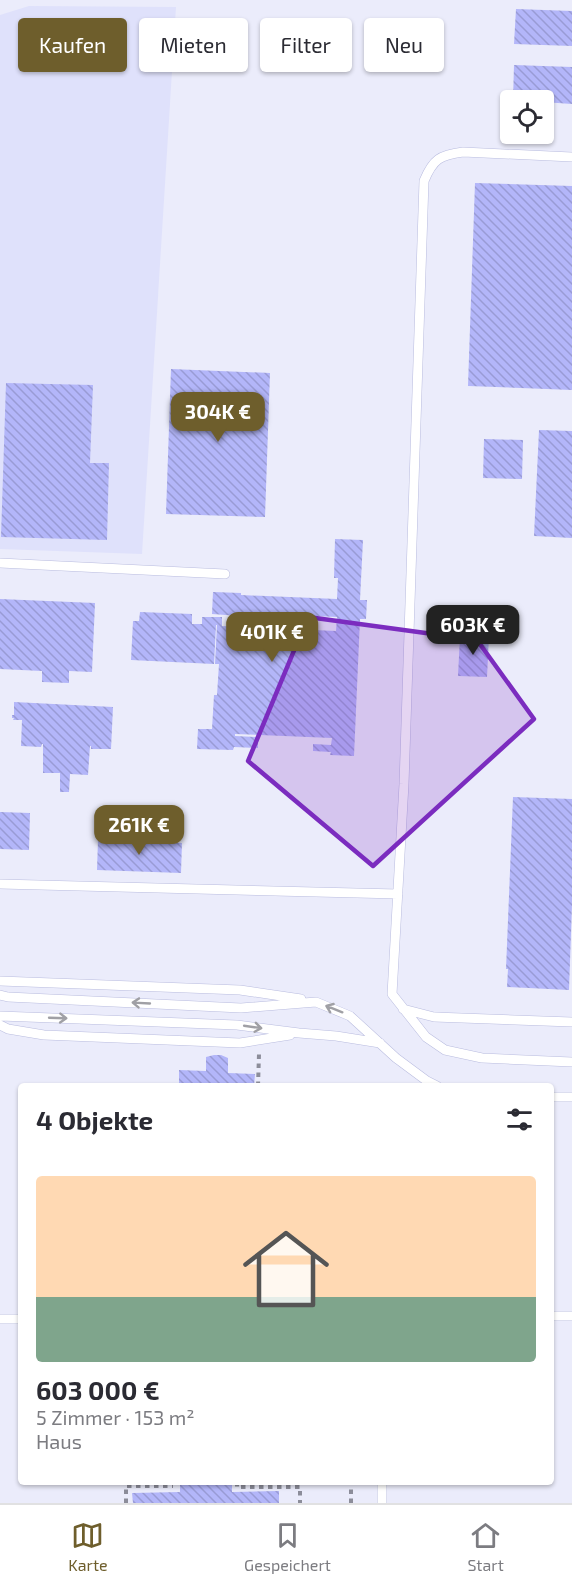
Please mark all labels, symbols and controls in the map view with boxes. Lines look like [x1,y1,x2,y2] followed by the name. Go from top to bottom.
[18,18,127,72] chip: Kaufen
[139,18,248,72] chip: Mieten
[260,18,352,72] chip: Filter
[364,18,444,72] chip: Neu
[500,90,554,144] map controls
[500,90,554,144] button: locate
[169,392,267,443] pin: 304K €
[185,399,251,423] text: 304K €
[424,605,522,656] pin: 603K €
[223,612,321,663] pin: 401K €
[440,612,506,636] text: 603K €
[240,619,304,643] text: 401K €
[90,805,188,856] pin: 261K €
[108,812,170,836] text: 261K €
[131,998,151,1009] one-way arrow
[325,1003,344,1014] one-way arrow
[48,1012,68,1023] one-way arrow
[243,1022,263,1033] one-way arrow
[503,1103,536,1136] icon: filters
[36,1104,153,1135] text: 4 Objekte
[232,1215,340,1323] icon: home
[36,1374,160,1405] text: 603 000 €
[36,1405,195,1429] text: 5 Zimmer · 153 m²
[36,1429,82,1453] text: Haus
[68,1519,108,1574] tab: Karte
[244,1519,331,1574] tab: Gespeichert
[467,1519,504,1574] tab: Start

